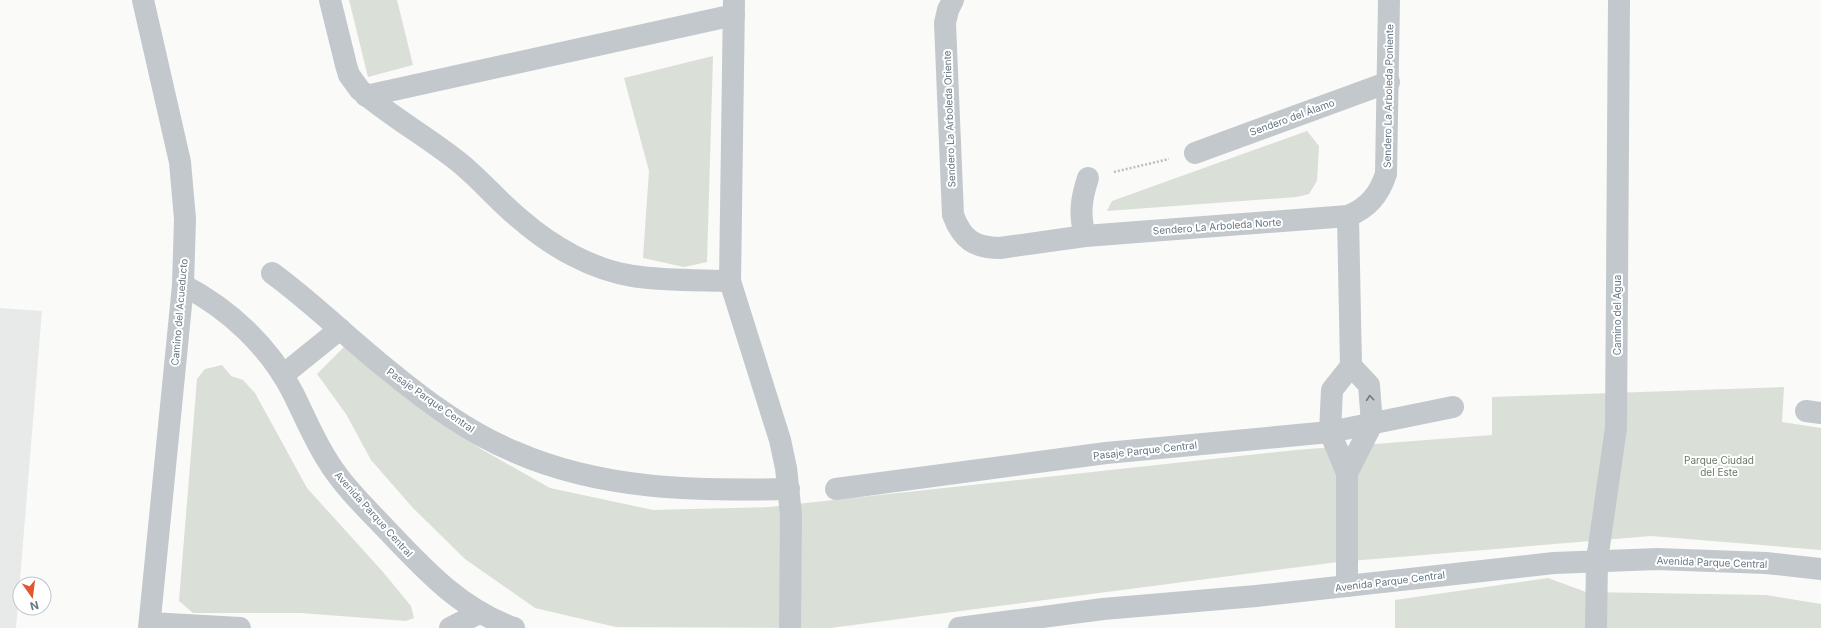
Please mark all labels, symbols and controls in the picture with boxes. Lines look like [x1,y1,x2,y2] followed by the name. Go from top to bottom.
[1381,24,1395,168] street label: Sendero La Arboleda Poniente
[941,50,957,188] street label: Sendero La Arboleda Oriente
[1248,95,1336,138] street label: Sendero del Álamo
[1152,216,1282,236] street label: Sendero La Arboleda Norte
[168,258,190,366] street label: Camino del Acueducto
[1611,275,1623,355] street label: Camino del Agua
[385,365,477,435] street label: Pasaje Parque Central
[1365,395,1374,401] one-way arrow
[1092,439,1198,461] street label: Pasaje Parque Central
[1684,454,1754,478] park label: Parque Ciudad del Este
[332,469,416,559] street label: Avenida Parque Central
[1656,554,1768,570] street label: Avenida Parque Central
[1334,568,1446,594] street label: Avenida Parque Central
[12,576,52,616] north arrow
[29,598,40,614] text: N

